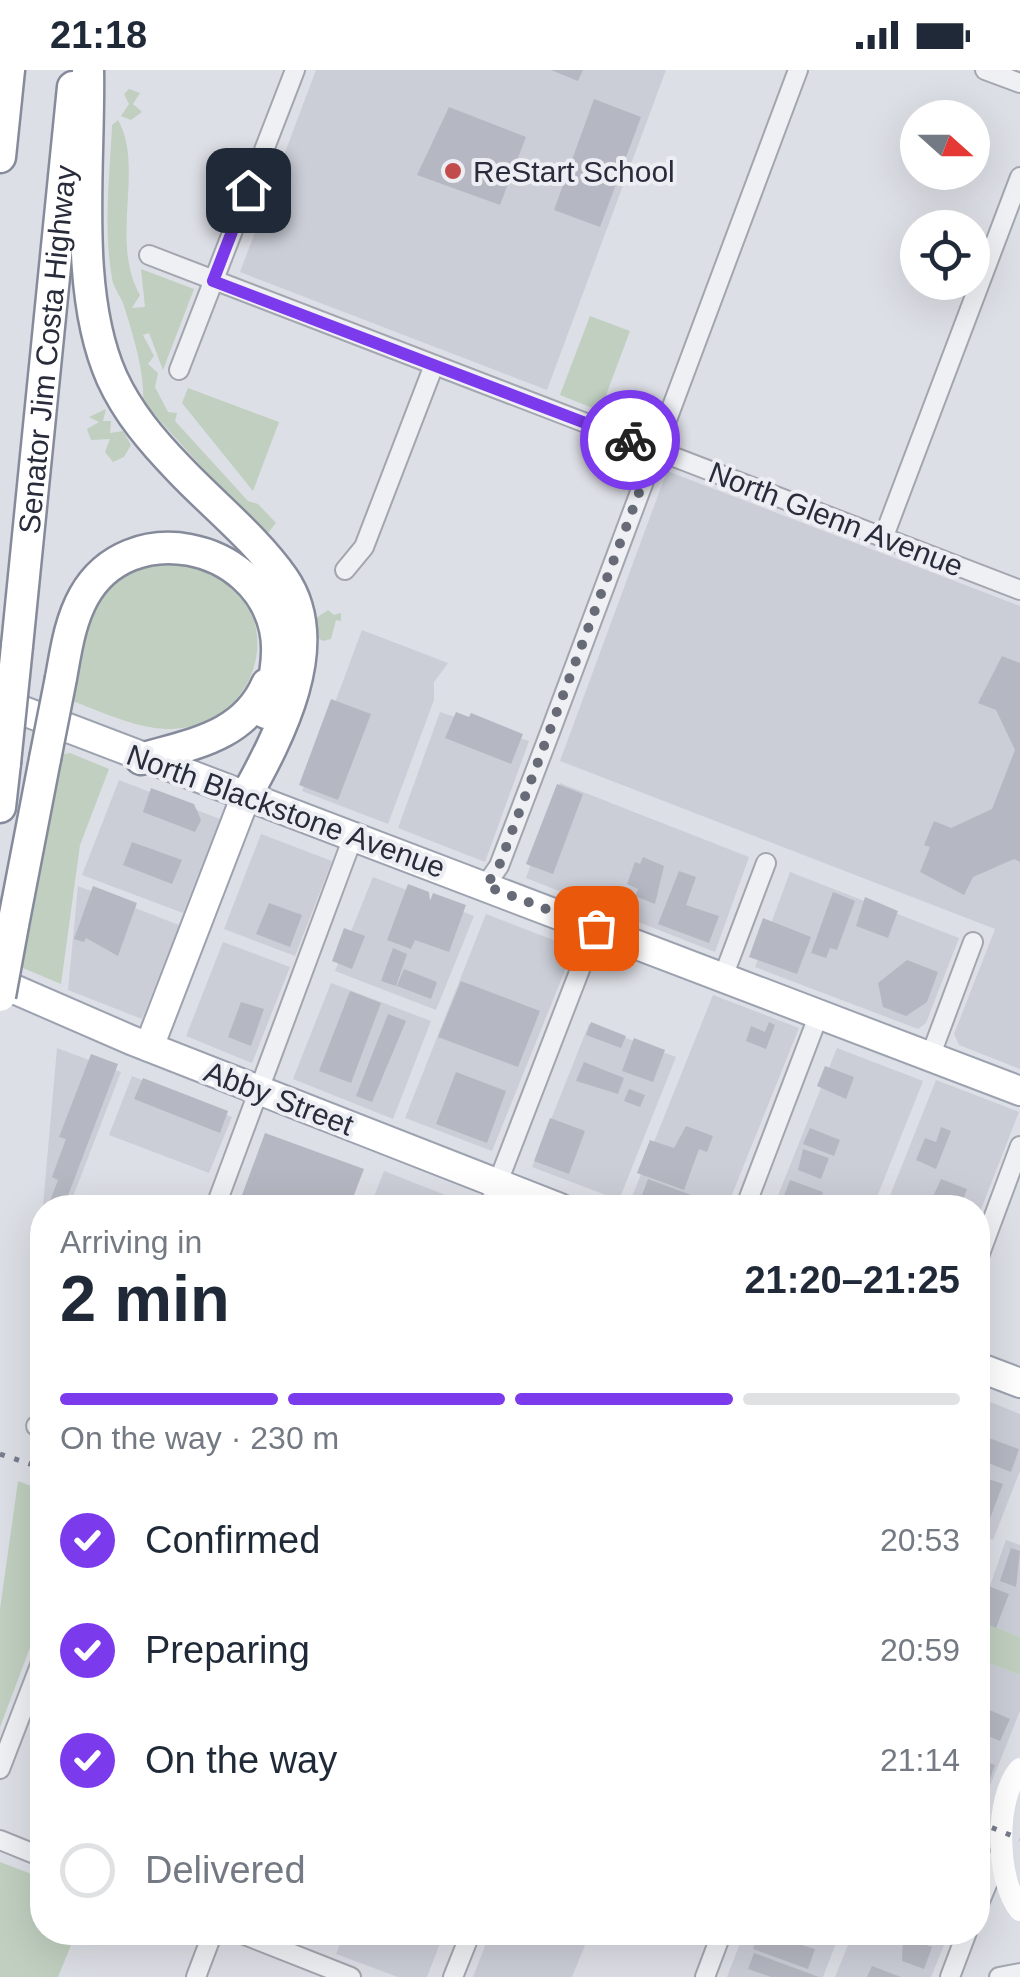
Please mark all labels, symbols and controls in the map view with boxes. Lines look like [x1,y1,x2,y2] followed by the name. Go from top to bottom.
[50,14,147,56] text: 21:18
[900,100,990,190] north arrow
[900,100,990,300] map controls
[206,148,291,233] pin
[473,155,675,188] place label: ReStart School
[442,160,464,182] marker: ReStart School
[221,163,276,218] icon: home
[12,164,82,535] street label: Senator Jim Costa Highway
[900,210,990,300] button: locate
[580,390,680,490] courier
[603,413,658,468] icon: bike
[704,455,968,583] street label: North Glenn Avenue
[122,738,450,884] street label: North Blackstone Avenue
[554,886,639,971] pin
[569,901,624,956] icon: bag
[200,1055,359,1142] street label: Abby Street
[60,1224,202,1260] text: Arriving in
[744,1259,960,1301] text: 21:20–21:25
[60,1262,230,1335] text: 2 min
[60,1420,339,1456] text: On the way · 230 m
[60,1513,115,1568] icon: check
[145,1519,320,1561] text: Confirmed
[880,1522,960,1558] text: 20:53
[60,1623,115,1678] icon: check
[145,1629,310,1671] text: Preparing
[880,1632,960,1668] text: 20:59
[60,1733,115,1788] icon: check
[145,1739,337,1781] text: On the way
[880,1742,960,1778] text: 21:14
[145,1849,306,1891] text: Delivered

